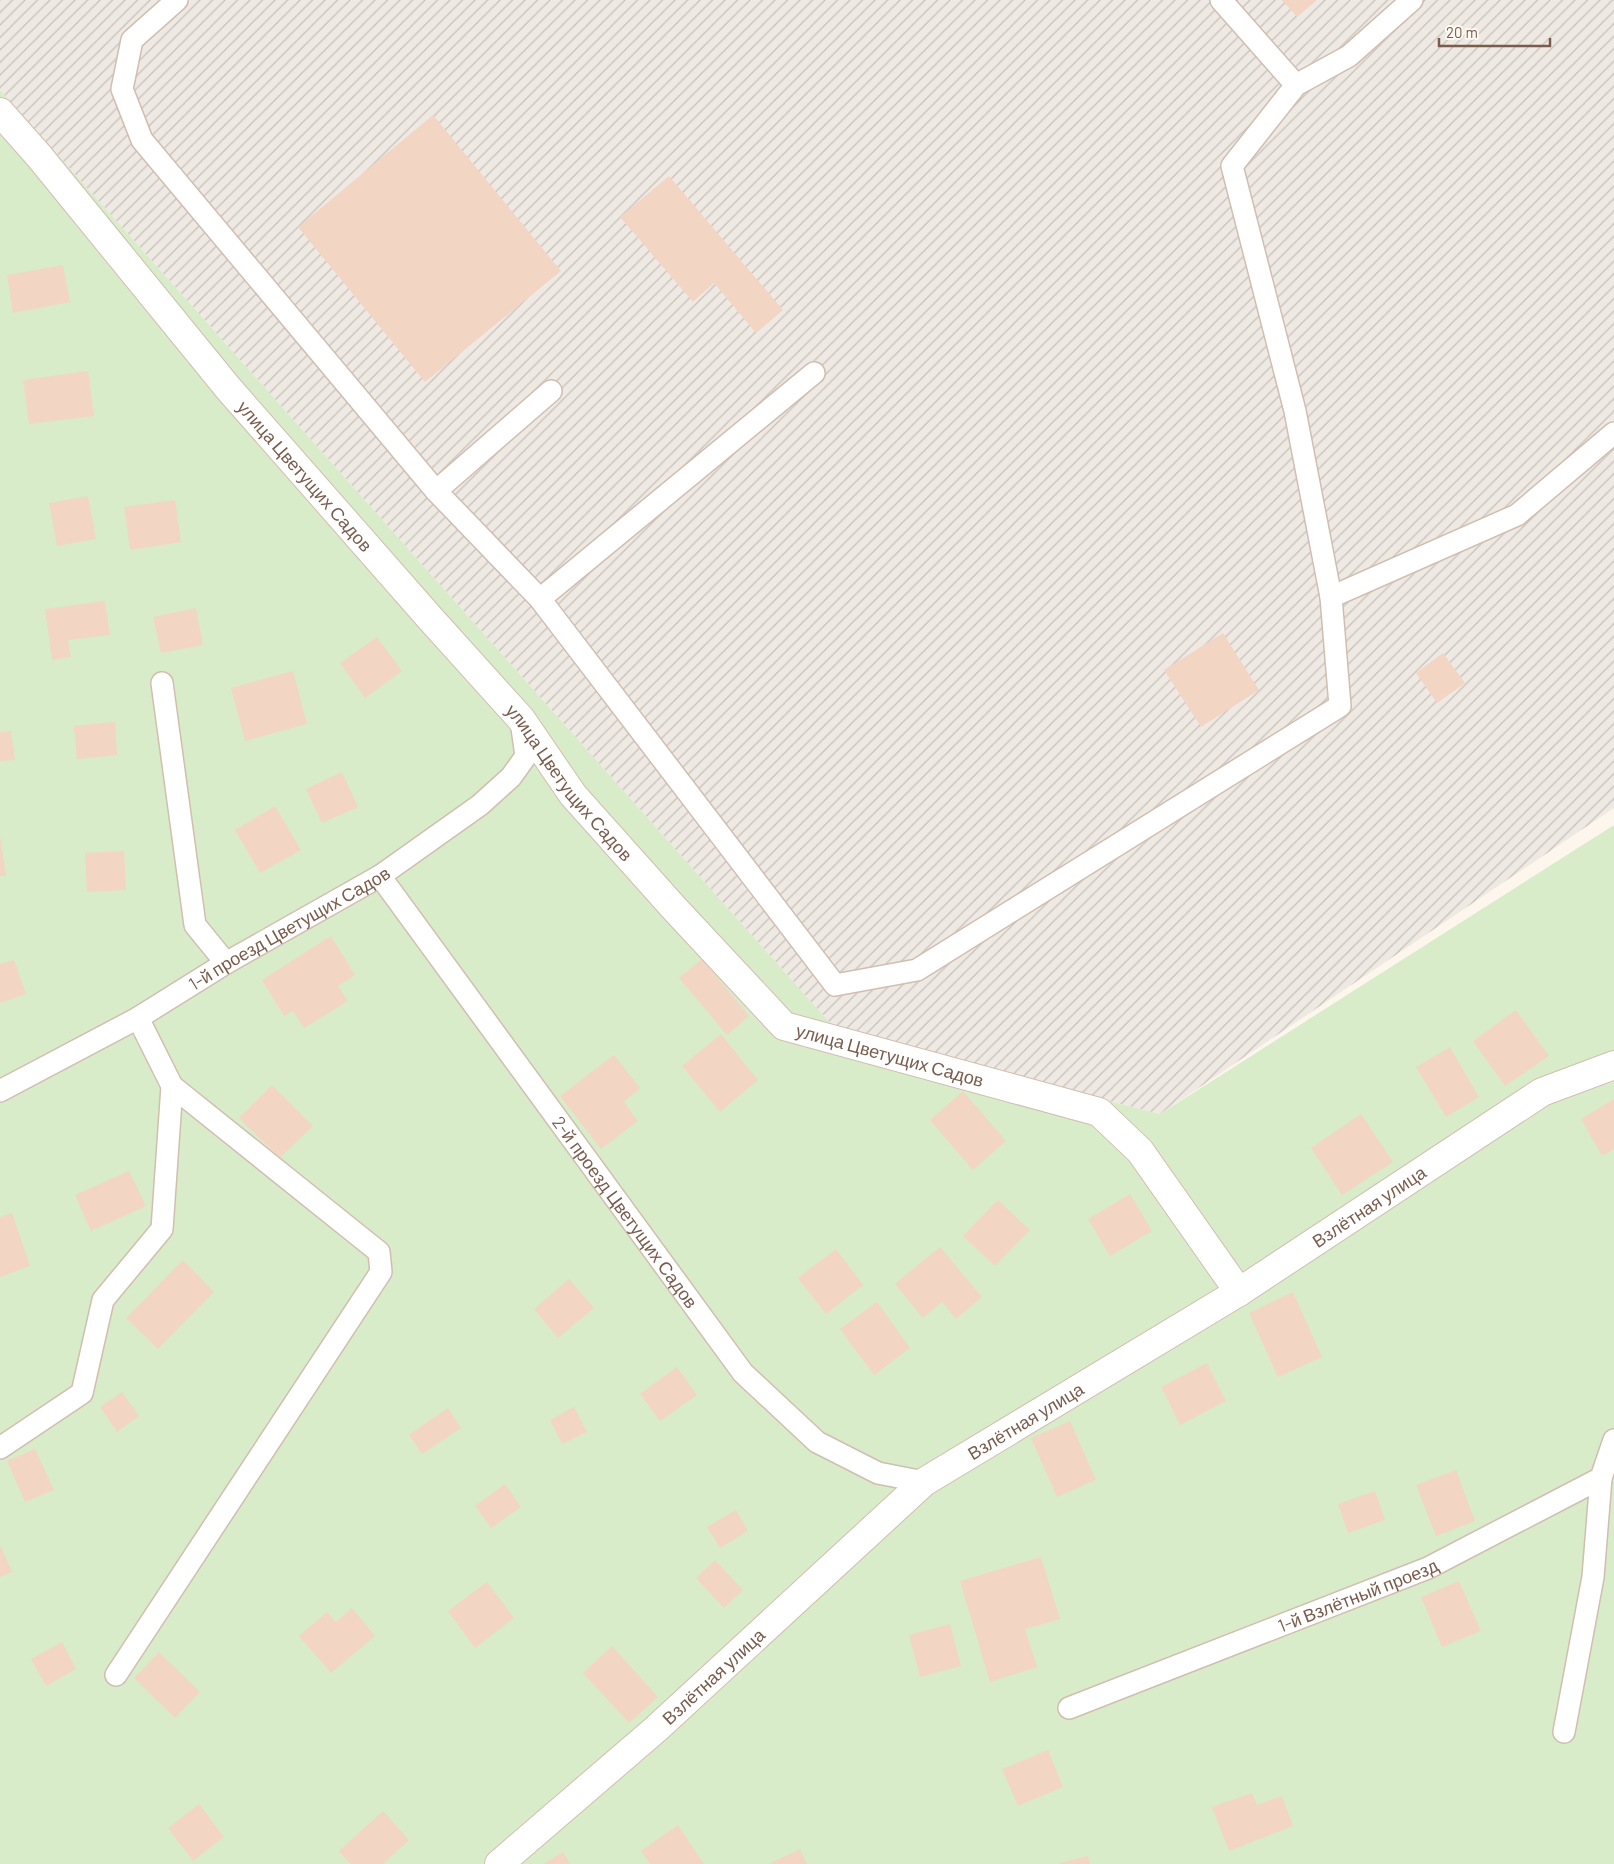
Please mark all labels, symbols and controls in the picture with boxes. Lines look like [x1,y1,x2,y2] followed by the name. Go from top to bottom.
[1439,15,1550,47] scale bar
[1446,23,1478,41] text: 20 m
[233,396,377,556] street label: улица Цветущих Садов
[502,699,638,865] street label: улица Цветущих Садов
[184,861,394,995] street label: 1-й проезд Цветущих Садов
[794,1019,986,1091] street label: улица Цветущих Садов
[548,1112,703,1312] street label: 2-й проезд Цветущих Садов
[1308,1160,1431,1252] street label: Взлётная улица
[963,1377,1088,1464] street label: Взлётная улица
[1274,1553,1442,1637] street label: 1-й Взлётный проезд
[657,1623,770,1729] street label: Взлётная улица

